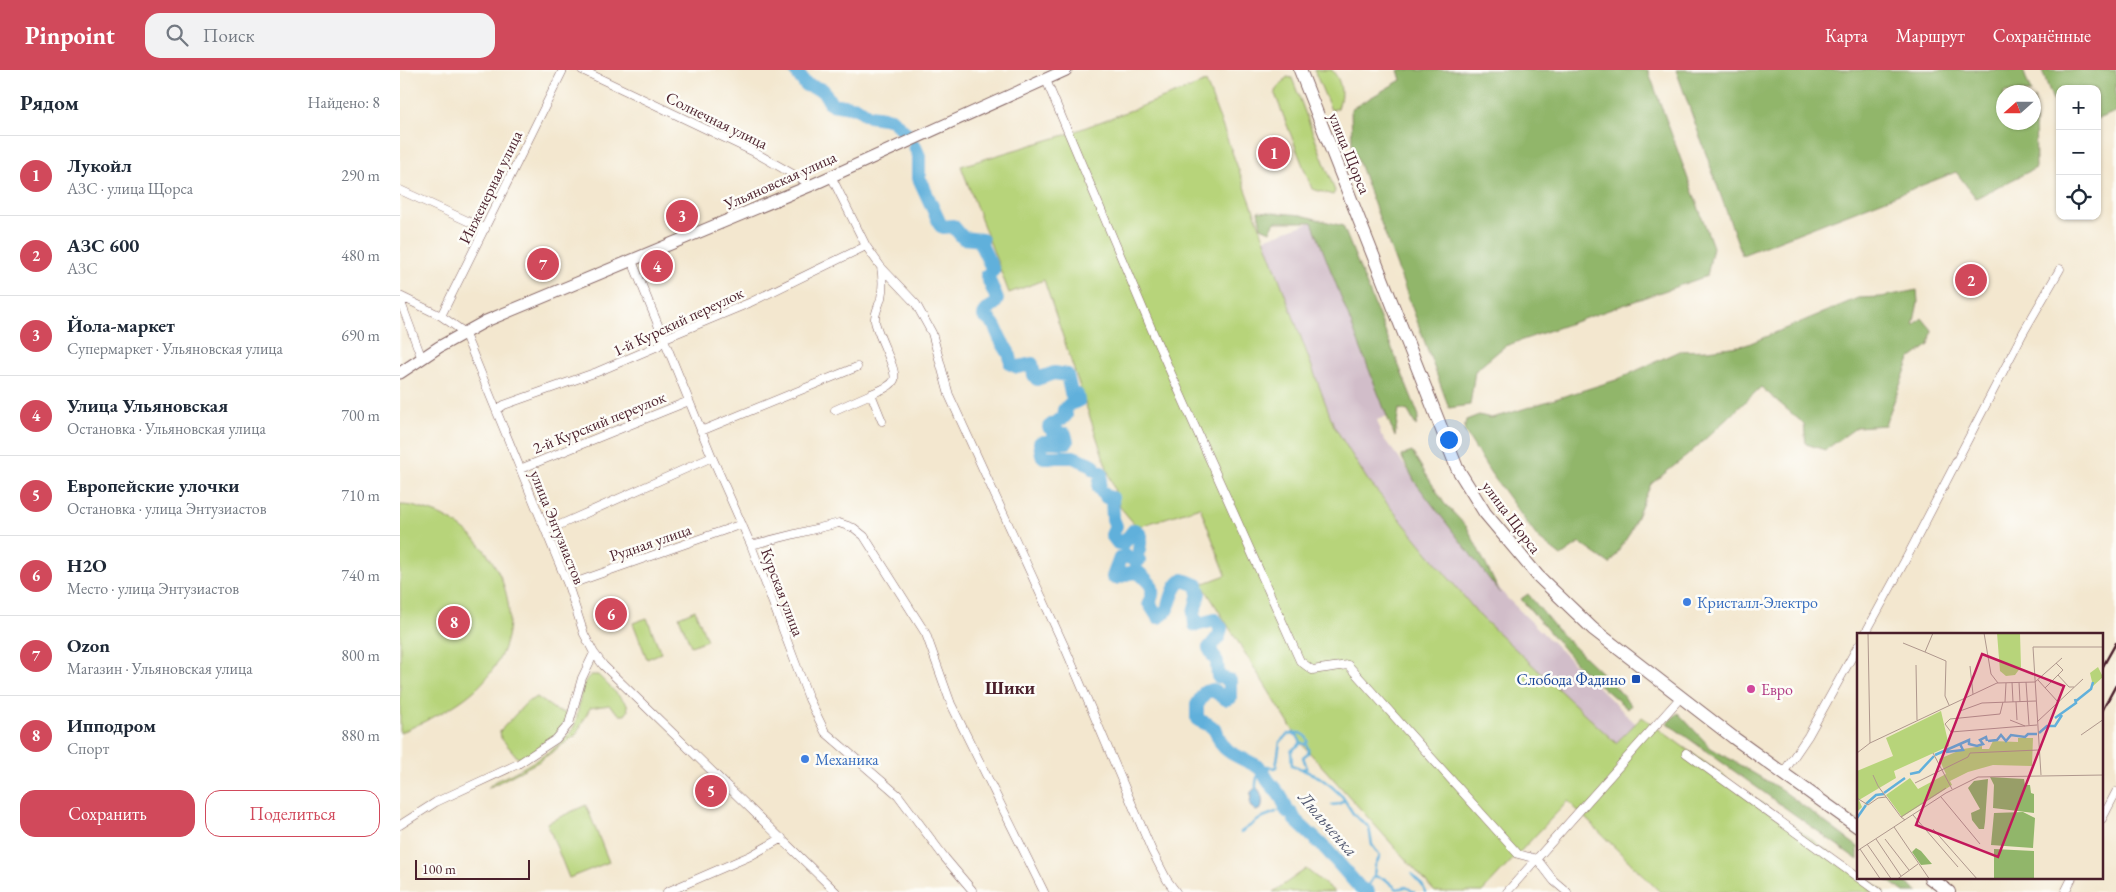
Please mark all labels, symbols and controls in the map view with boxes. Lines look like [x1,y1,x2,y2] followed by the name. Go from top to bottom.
[145,13,495,58] search box
[25,20,115,51] text: Pinpoint
[163,21,191,49] icon: search
[203,23,255,48] text: Поиск
[1825,24,1868,47] text: Карта
[1896,24,1965,47] text: Маршрут
[1993,24,2091,47] text: Сохранённые
[1996,85,2041,130] north arrow
[2056,85,2101,220] map controls
[2056,85,2101,130] button: +
[662,87,772,154] street label: Солнечная улица
[20,89,79,116] text: Рядом
[308,92,380,113] text: Найдено: 8
[1324,109,1376,198] street label: улица Щорса
[454,127,527,247] street label: Инженерная улица
[2056,130,2101,175] button: −
[1258,134,1290,172] pin: 1
[720,146,840,215] street label: Ульяновская улица
[67,153,132,178] text: Лукойл
[32,165,40,186] text: 1
[341,165,380,186] text: 290 m
[2056,175,2101,220] button: locate
[67,178,193,199] text: АЗС · улица Щорса
[666,197,698,235] pin: 3
[67,233,139,258] text: АЗС 600
[32,245,40,266] text: 2
[341,245,380,266] text: 480 m
[527,245,559,283] pin: 7
[641,247,673,285] pin: 4
[67,258,98,279] text: АЗС
[1955,261,1987,299] pin: 2
[610,282,747,361] street label: 1-й Курский переулок
[67,313,175,338] text: Йола-маркет
[32,325,40,346] text: 3
[341,325,380,346] text: 690 m
[67,338,283,359] text: Супермаркет · Ульяновская улица
[530,386,669,459] street label: 2-й Курский переулок
[67,393,228,418] text: Улица Ульяновская
[32,405,40,426] text: 4
[341,405,380,426] text: 700 m
[67,418,266,439] text: Остановка · Ульяновская улица
[1436,427,1462,453] your location
[525,467,590,588] street label: улица Энтузиастов
[67,473,240,498] text: Европейские улочки
[1477,477,1546,558] street label: улица Щорса
[32,485,40,506] text: 5
[341,485,380,506] text: 710 m
[67,498,266,519] text: Остановка · улица Энтузиастов
[606,518,694,566] street label: Рудная улица
[756,545,809,640] street label: Курская улица
[67,553,107,578] text: H2O
[32,565,40,586] text: 6
[341,565,380,586] text: 740 m
[67,578,239,599] text: Место · улица Энтузиастов
[1697,592,1818,613] place label: Кристалл-Электро
[595,595,627,633] pin: 6
[1681,596,1693,608] marker: Кристалл-Электро
[438,603,470,641] pin: 8
[67,633,110,658] text: Ozon
[1857,633,2104,880] inset map
[32,645,40,666] text: 7
[341,645,380,666] text: 800 m
[67,658,253,679] text: Магазин · Ульяновская улица
[1516,669,1626,690] place label: Слобода Фадино
[1630,673,1642,685] marker: Слобода Фадино
[985,676,1035,699] district label: Шики
[1761,679,1793,700] place label: Евро
[1745,683,1757,695] marker: Евро
[67,713,156,738] text: Ипподром
[32,725,40,746] text: 8
[341,725,380,746] text: 880 m
[67,738,109,759] text: Спорт
[815,749,879,770] place label: Механика
[799,753,811,765] marker: Механика
[695,772,727,810] pin: 5
[1293,785,1363,861] water label: Люльченка
[20,790,195,837] button: Сохранить
[205,790,380,837] button: Поделиться
[415,857,530,880] scale bar
[422,860,456,878] text: 100 m

